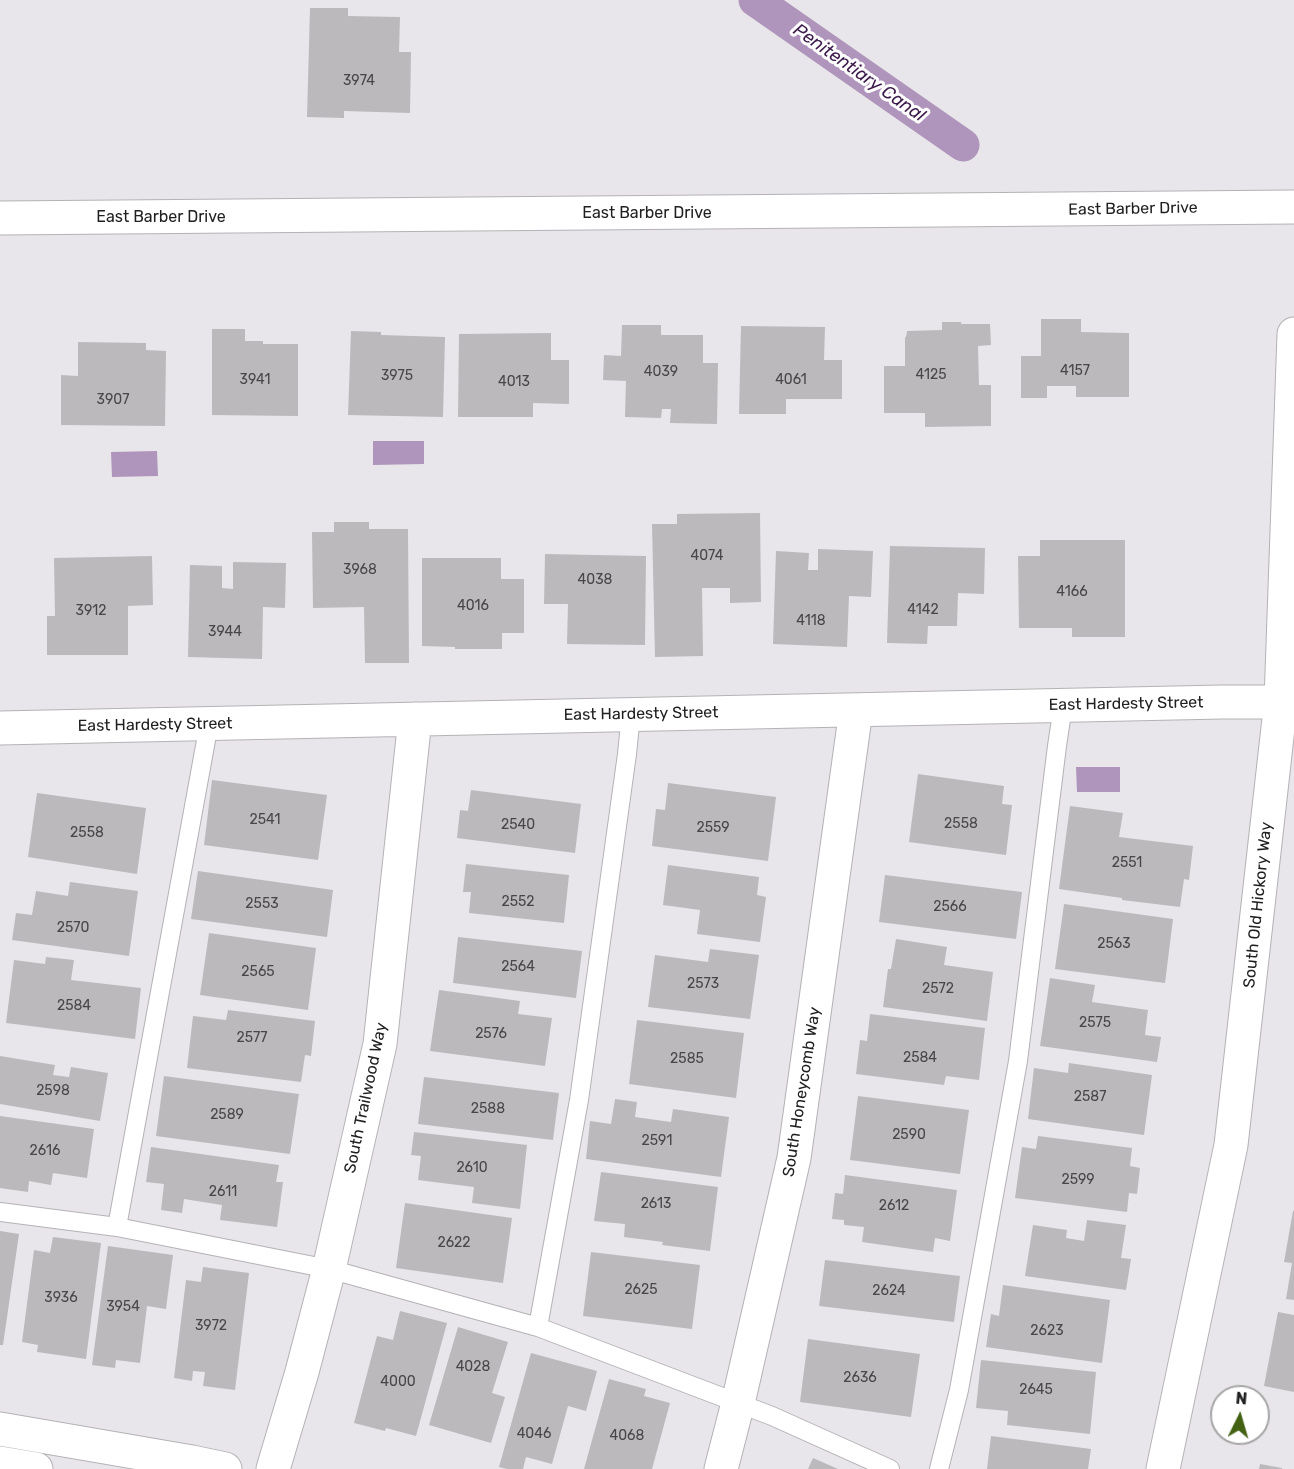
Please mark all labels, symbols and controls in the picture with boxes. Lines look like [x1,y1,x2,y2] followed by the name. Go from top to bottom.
[789,19,929,127] water label: Penitentiary Canal
[343,73,375,89] house number: 3974
[1068,198,1198,220] street label: East Barber Drive
[582,203,712,223] street label: East Barber Drive
[96,207,226,227] street label: East Barber Drive
[1060,363,1090,379] house number: 4157
[644,364,678,380] house number: 4039
[916,367,946,383] house number: 4125
[381,368,413,384] house number: 3975
[240,372,270,388] house number: 3941
[775,372,807,388] house number: 4061
[498,374,530,390] house number: 4013
[97,392,129,408] house number: 3907
[691,548,723,564] house number: 4074
[343,562,377,578] house number: 3968
[578,572,612,588] house number: 4038
[1056,584,1088,600] house number: 4166
[457,598,489,614] house number: 4016
[907,602,939,618] house number: 4142
[76,603,106,619] house number: 3912
[796,613,826,629] house number: 4118
[208,624,242,640] house number: 3944
[1048,693,1204,715] street label: East Hardesty Street
[563,703,719,725] street label: East Hardesty Street
[77,714,233,736] street label: East Hardesty Street
[250,812,280,828] house number: 2541
[944,816,978,832] house number: 2558
[501,817,535,833] house number: 2540
[696,820,730,836] house number: 2559
[1240,821,1276,989] street label: South Old Hickory Way
[70,825,104,841] house number: 2558
[1112,855,1142,871] house number: 2551
[501,894,535,910] house number: 2552
[245,896,279,912] house number: 2553
[933,899,967,915] house number: 2566
[57,920,89,936] house number: 2570
[1097,936,1131,952] house number: 2563
[501,959,535,975] house number: 2564
[241,964,275,980] house number: 2565
[687,976,719,992] house number: 2573
[922,981,954,997] house number: 2572
[57,998,91,1014] house number: 2584
[779,1006,825,1178] street label: South Honeycomb Way
[1079,1015,1111,1031] house number: 2575
[341,1021,391,1175] street label: South Trailwood Way
[475,1026,507,1042] house number: 2576
[237,1030,267,1046] house number: 2577
[903,1050,937,1066] house number: 2584
[670,1051,704,1067] house number: 2585
[36,1083,70,1099] house number: 2598
[1074,1089,1106,1105] house number: 2587
[471,1101,505,1117] house number: 2588
[210,1107,244,1123] house number: 2589
[892,1127,926,1143] house number: 2590
[642,1133,672,1149] house number: 2591
[30,1143,60,1159] house number: 2616
[456,1160,488,1176] house number: 2610
[1061,1172,1095,1188] house number: 2599
[209,1184,237,1200] house number: 2611
[641,1196,671,1212] house number: 2613
[879,1198,909,1214] house number: 2612
[437,1235,471,1251] house number: 2622
[624,1282,658,1298] house number: 2625
[872,1283,906,1299] house number: 2624
[44,1290,78,1306] house number: 3936
[106,1299,140,1315] house number: 3954
[195,1318,227,1334] house number: 3972
[1030,1323,1064,1339] house number: 2623
[456,1359,490,1375] house number: 4028
[843,1370,877,1386] house number: 2636
[380,1374,416,1390] house number: 4000
[1019,1382,1053,1398] house number: 2645
[1210,1385,1270,1445] north arrow
[1235,1389,1248,1409] text: N
[517,1426,551,1442] house number: 4046
[610,1428,644,1444] house number: 4068

